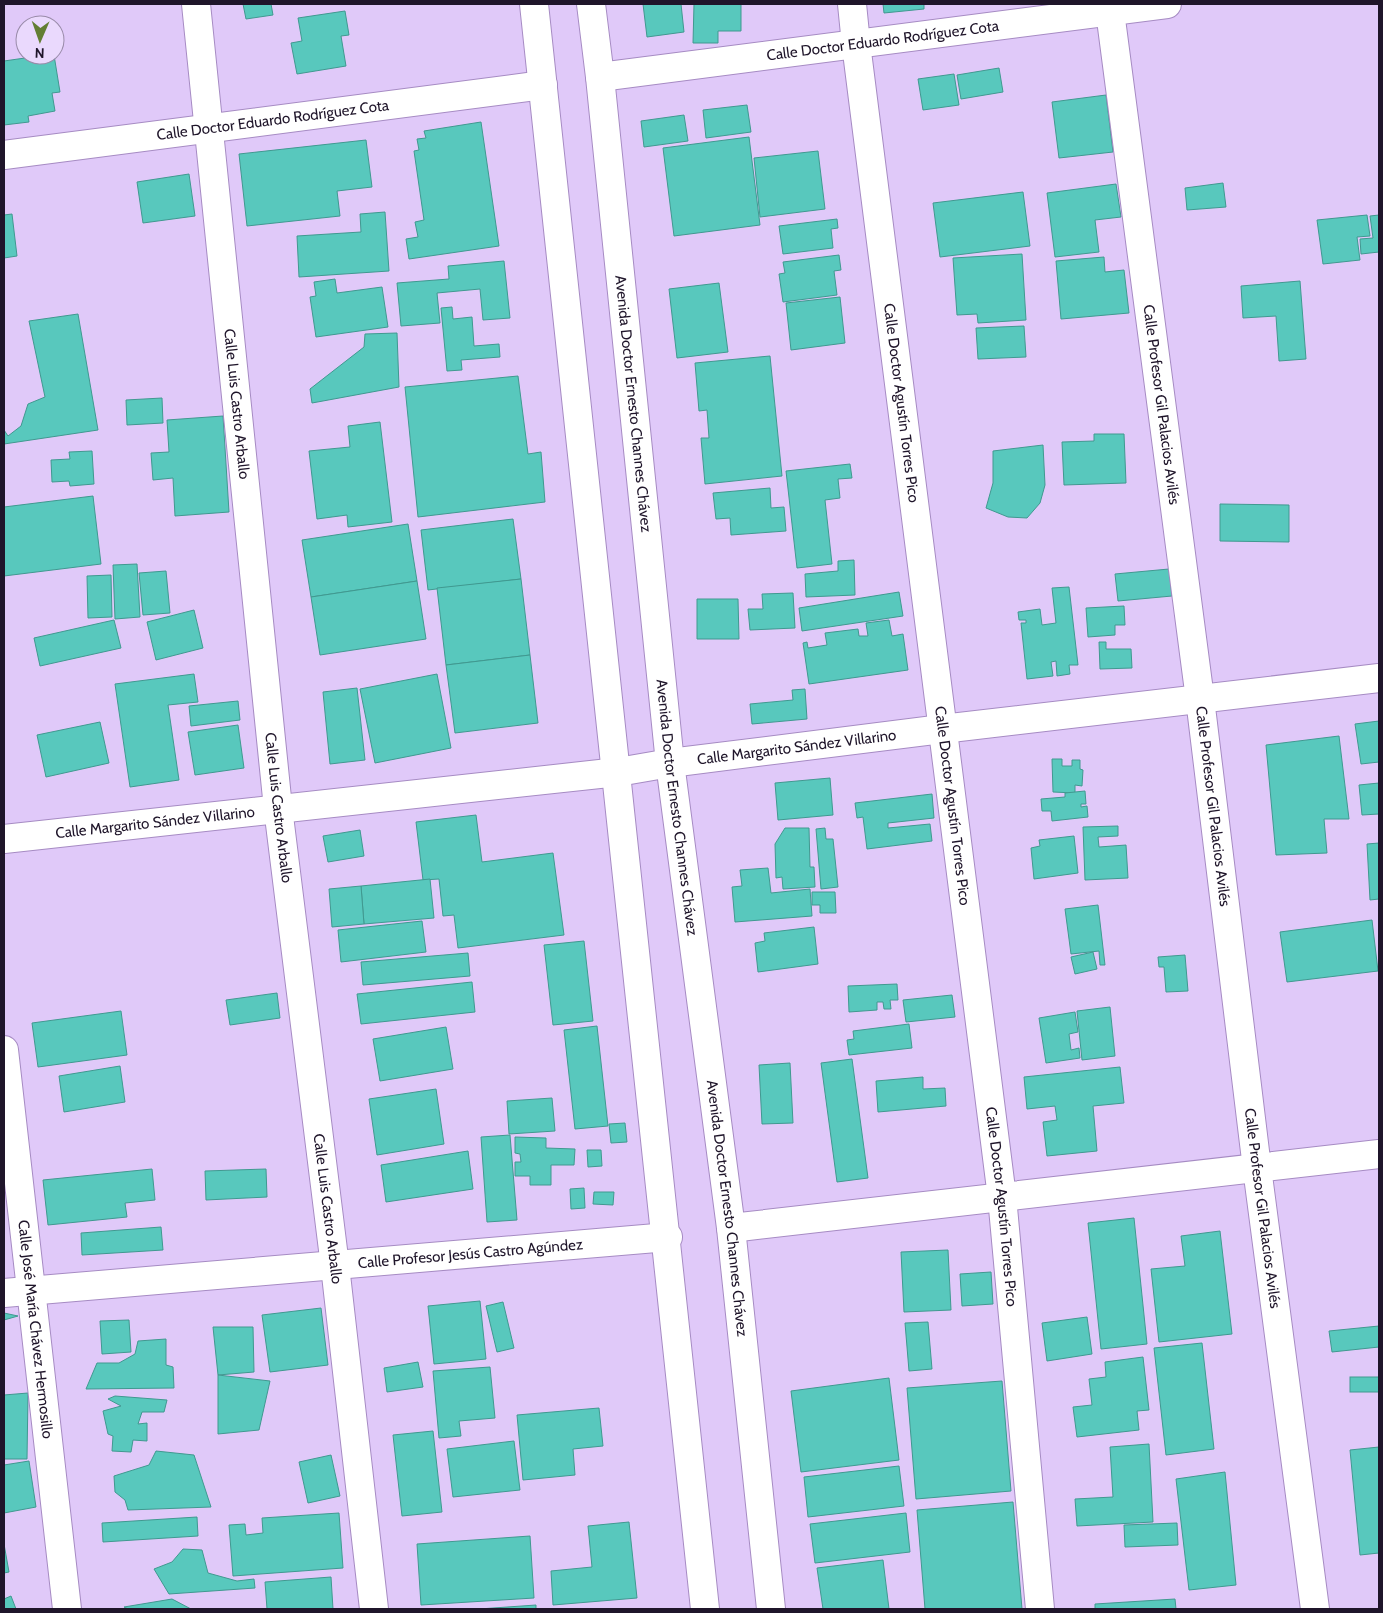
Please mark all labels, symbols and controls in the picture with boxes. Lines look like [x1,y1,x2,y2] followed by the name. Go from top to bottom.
[15,15,65,65] north arrow
[765,17,1001,64] street label: Calle Doctor Eduardo Rodríguez Cota
[34,44,45,62] text: N
[156,96,391,144] street label: Calle Doctor Eduardo Rodríguez Cota
[611,274,655,533] street label: Avenida Doctor Ernesto Channes Chávez
[880,302,923,504] street label: Calle Doctor Agustín Torres Pico
[1139,303,1183,506] street label: Calle Profesor Gil Palacios Avilés
[220,328,253,480] street label: Calle Luis Castro Arballo
[652,678,702,937] street label: Avenida Doctor Ernesto Channes Chávez
[931,705,974,906] street label: Calle Doctor Agustín Torres Pico
[1192,705,1234,908] street label: Calle Profesor Gil Palacios Avilés
[696,726,897,769] street label: Calle Margarito Sández Villarino
[261,732,296,884] street label: Calle Luis Castro Arballo
[54,803,256,842] street label: Calle Margarito Sández Villarino
[703,1079,751,1337] street label: Avenida Doctor Ernesto Channes Chávez
[982,1106,1021,1307] street label: Calle Doctor Agustín Torres Pico
[1241,1107,1284,1309] street label: Calle Profesor Gil Palacios Avilés
[310,1133,346,1285] street label: Calle Luis Castro Arballo
[14,1219,57,1440] street label: Calle José María Chávez Hermosillo
[357,1235,584,1272] street label: Calle Profesor Jesús Castro Agúndez

